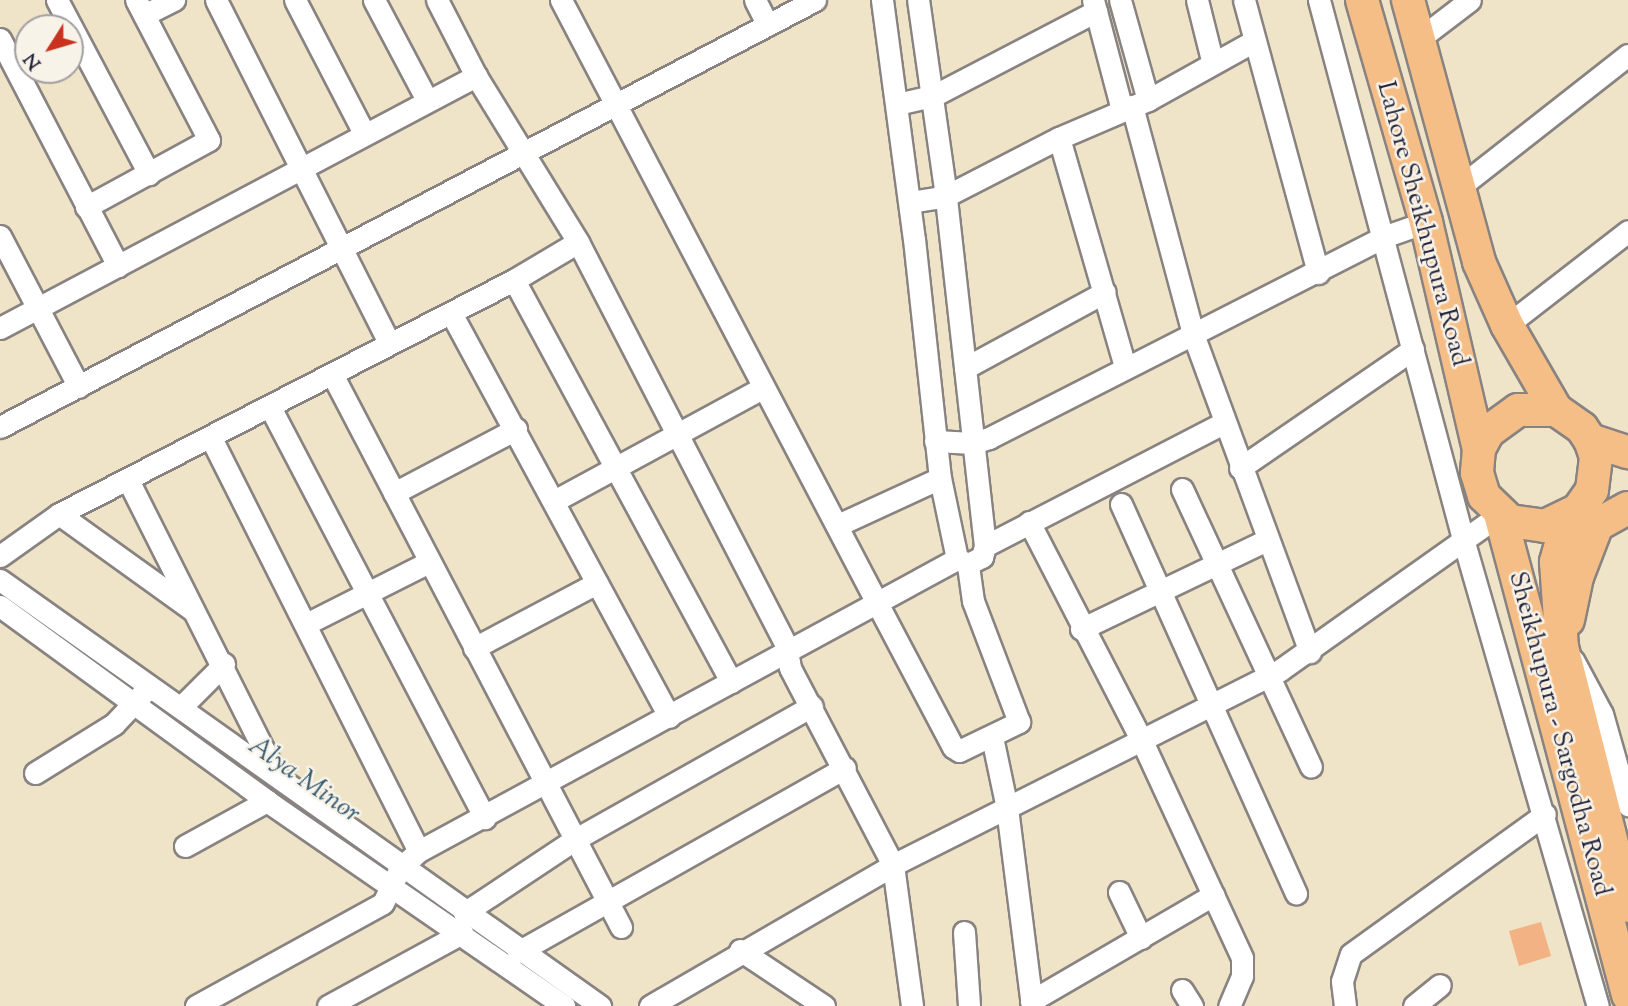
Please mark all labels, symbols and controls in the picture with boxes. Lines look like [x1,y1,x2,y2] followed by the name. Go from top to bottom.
[14,14,84,84] north arrow
[18,47,49,75] text: N
[1369,78,1475,370] street label: Lahore Sheikhupura Road
[1501,568,1617,900] street label: Sheikhupura - Sargodha Road
[241,729,367,831] water label: Alya Minor

